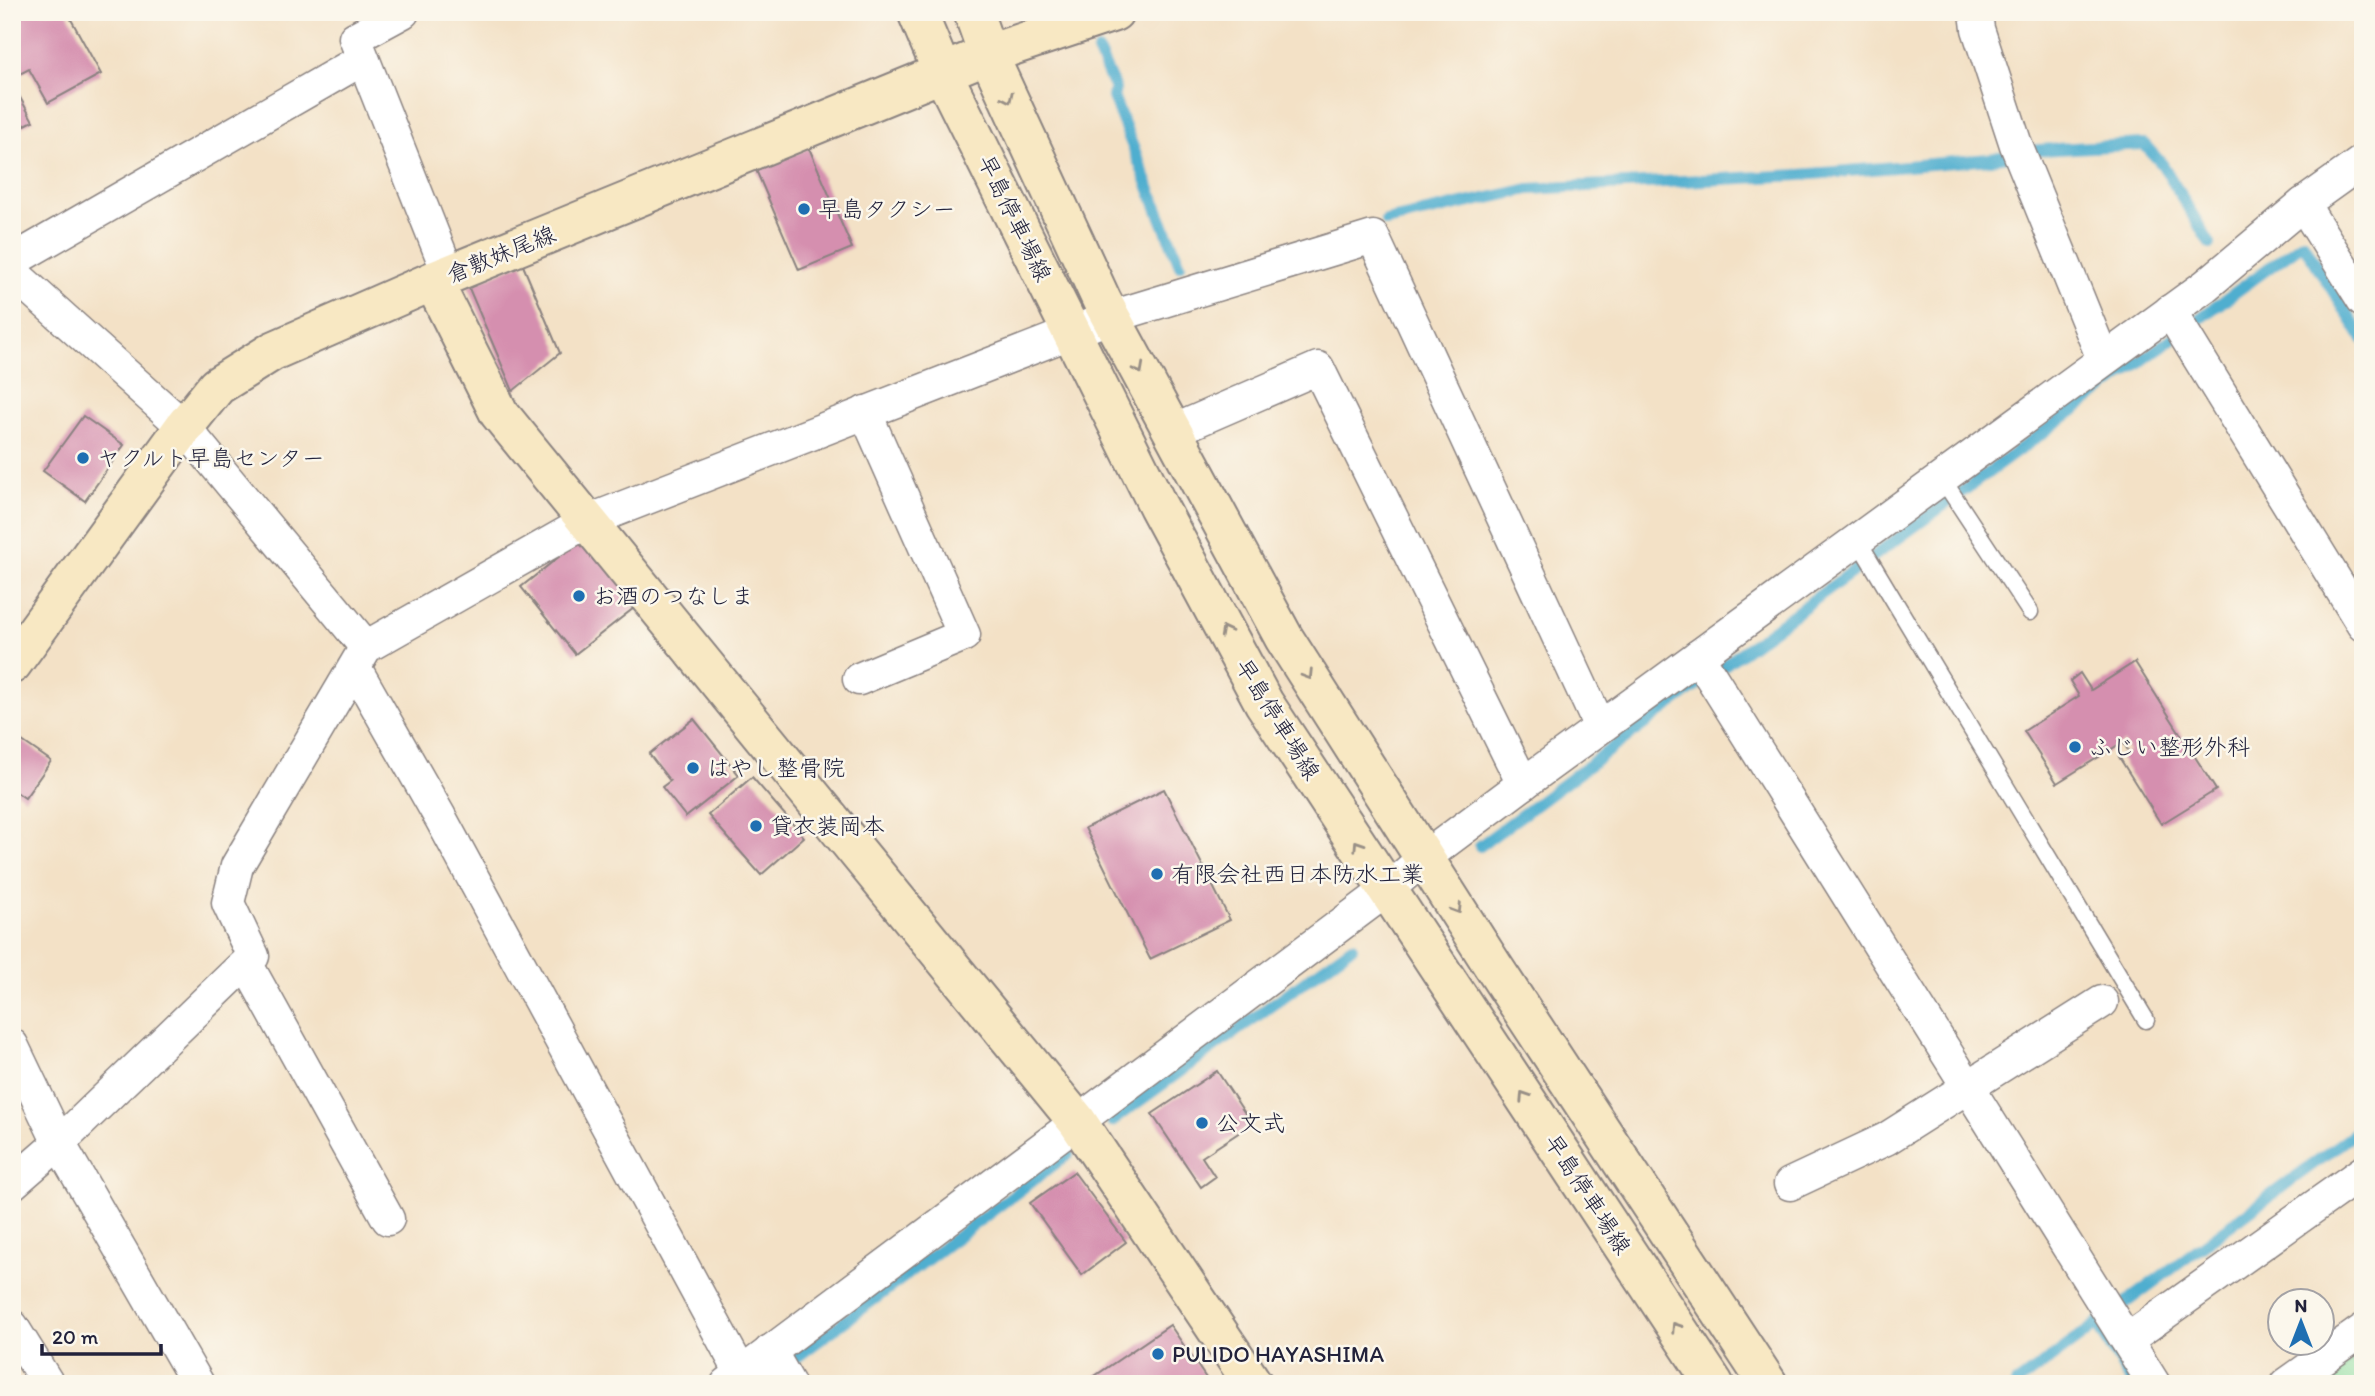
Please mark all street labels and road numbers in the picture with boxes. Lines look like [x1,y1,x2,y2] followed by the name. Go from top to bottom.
[972,150,1058,286] street label: 早島停車場線
[442,219,560,289] street label: 倉敷妹尾線
[1230,653,1326,785] street label: 早島停車場線
[1539,1129,1637,1259] street label: 早島停車場線

